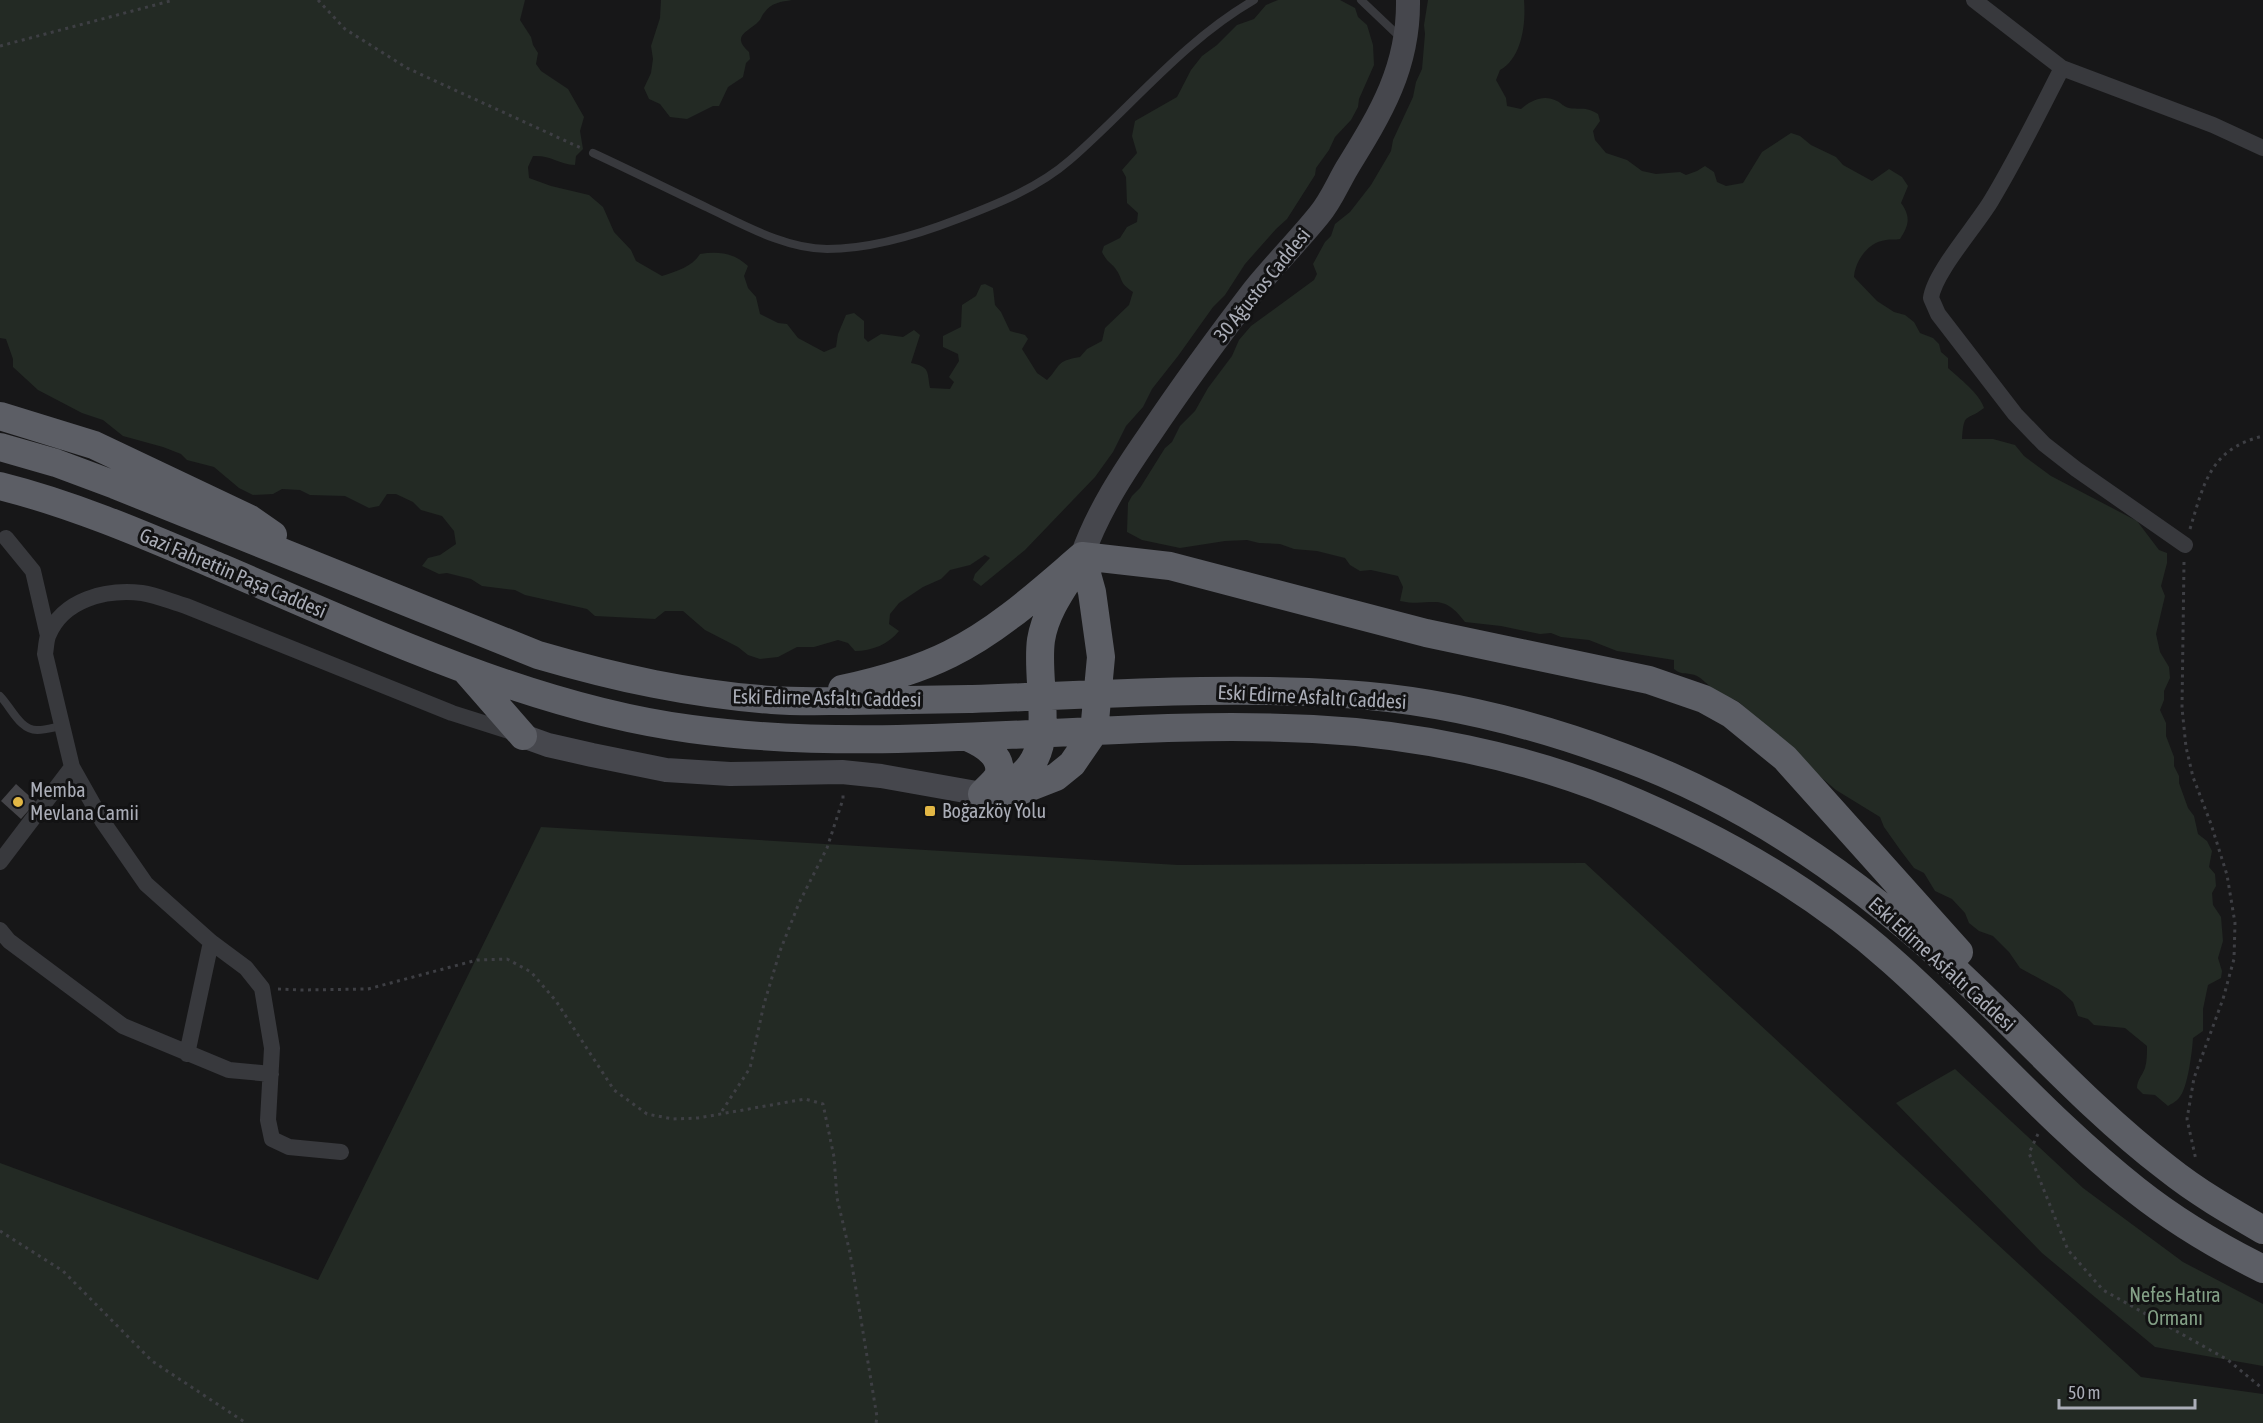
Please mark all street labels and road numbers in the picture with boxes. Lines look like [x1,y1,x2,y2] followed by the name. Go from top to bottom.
[1209,223,1314,346] street label: 30 Ağustos Caddesi
[136,523,330,622] street label: Gazi Fahrettin Paşa Caddesi
[1217,680,1407,713] street label: Eski Edirne Asfaltı Caddesi
[732,684,922,711] street label: Eski Edirne Asfaltı Caddesi
[1864,892,2020,1035] street label: Eski Edirne Asfaltı Caddesi

